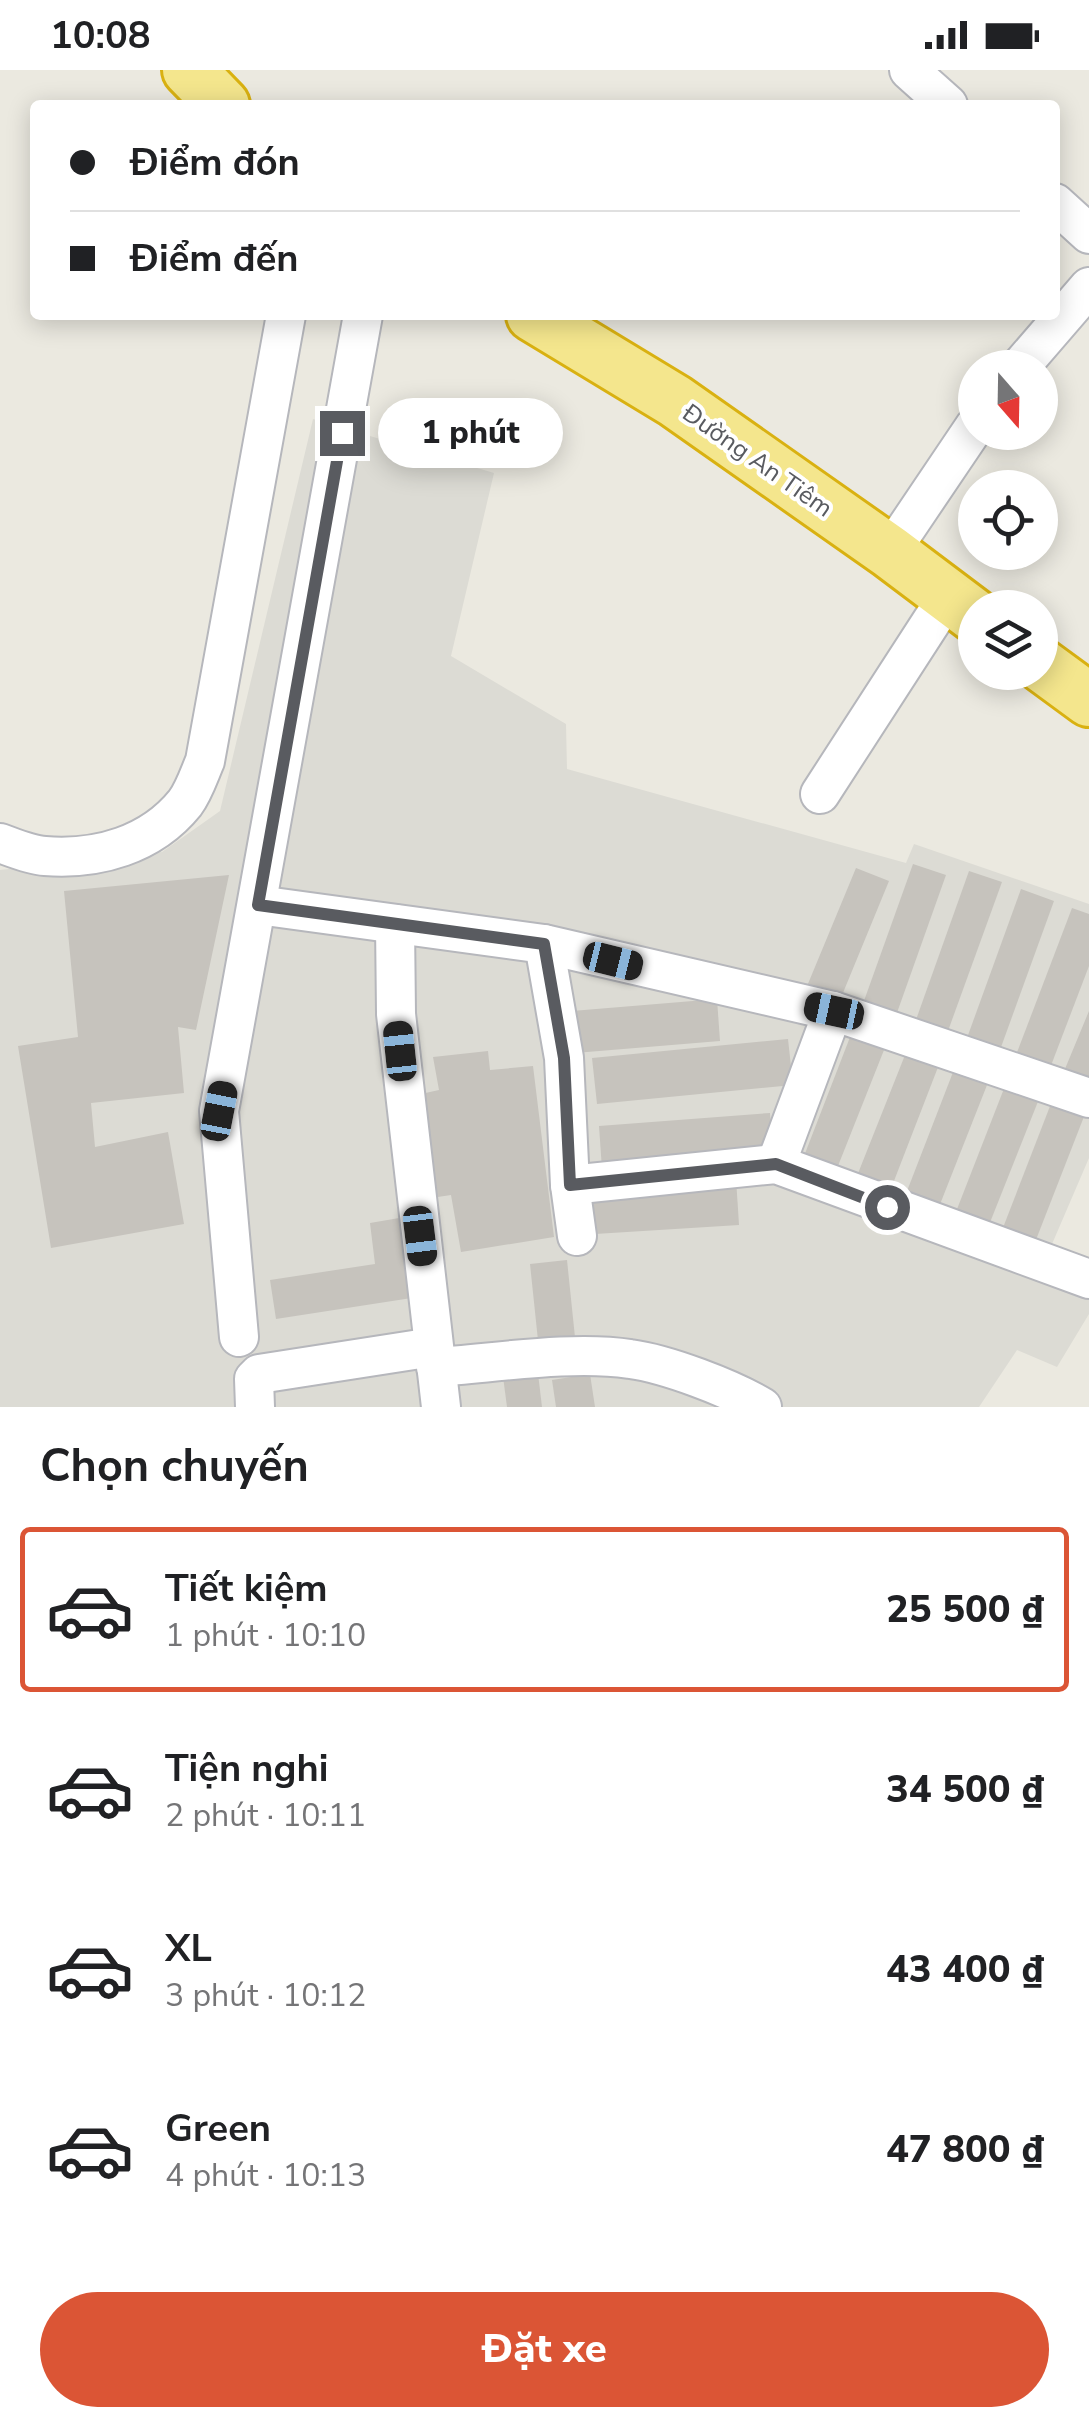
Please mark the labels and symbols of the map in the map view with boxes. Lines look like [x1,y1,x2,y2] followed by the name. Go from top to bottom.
[958,350,1058,450] north arrow
[675,396,839,525] street label: Đường An Tiêm
[377,398,562,468] callout: 1 phút
[320,411,365,456] route end
[580,939,646,983] car
[802,990,866,1032] car
[382,1020,418,1082] car
[199,1079,239,1143] car
[865,1185,910,1230] route start
[401,1204,439,1268] car

